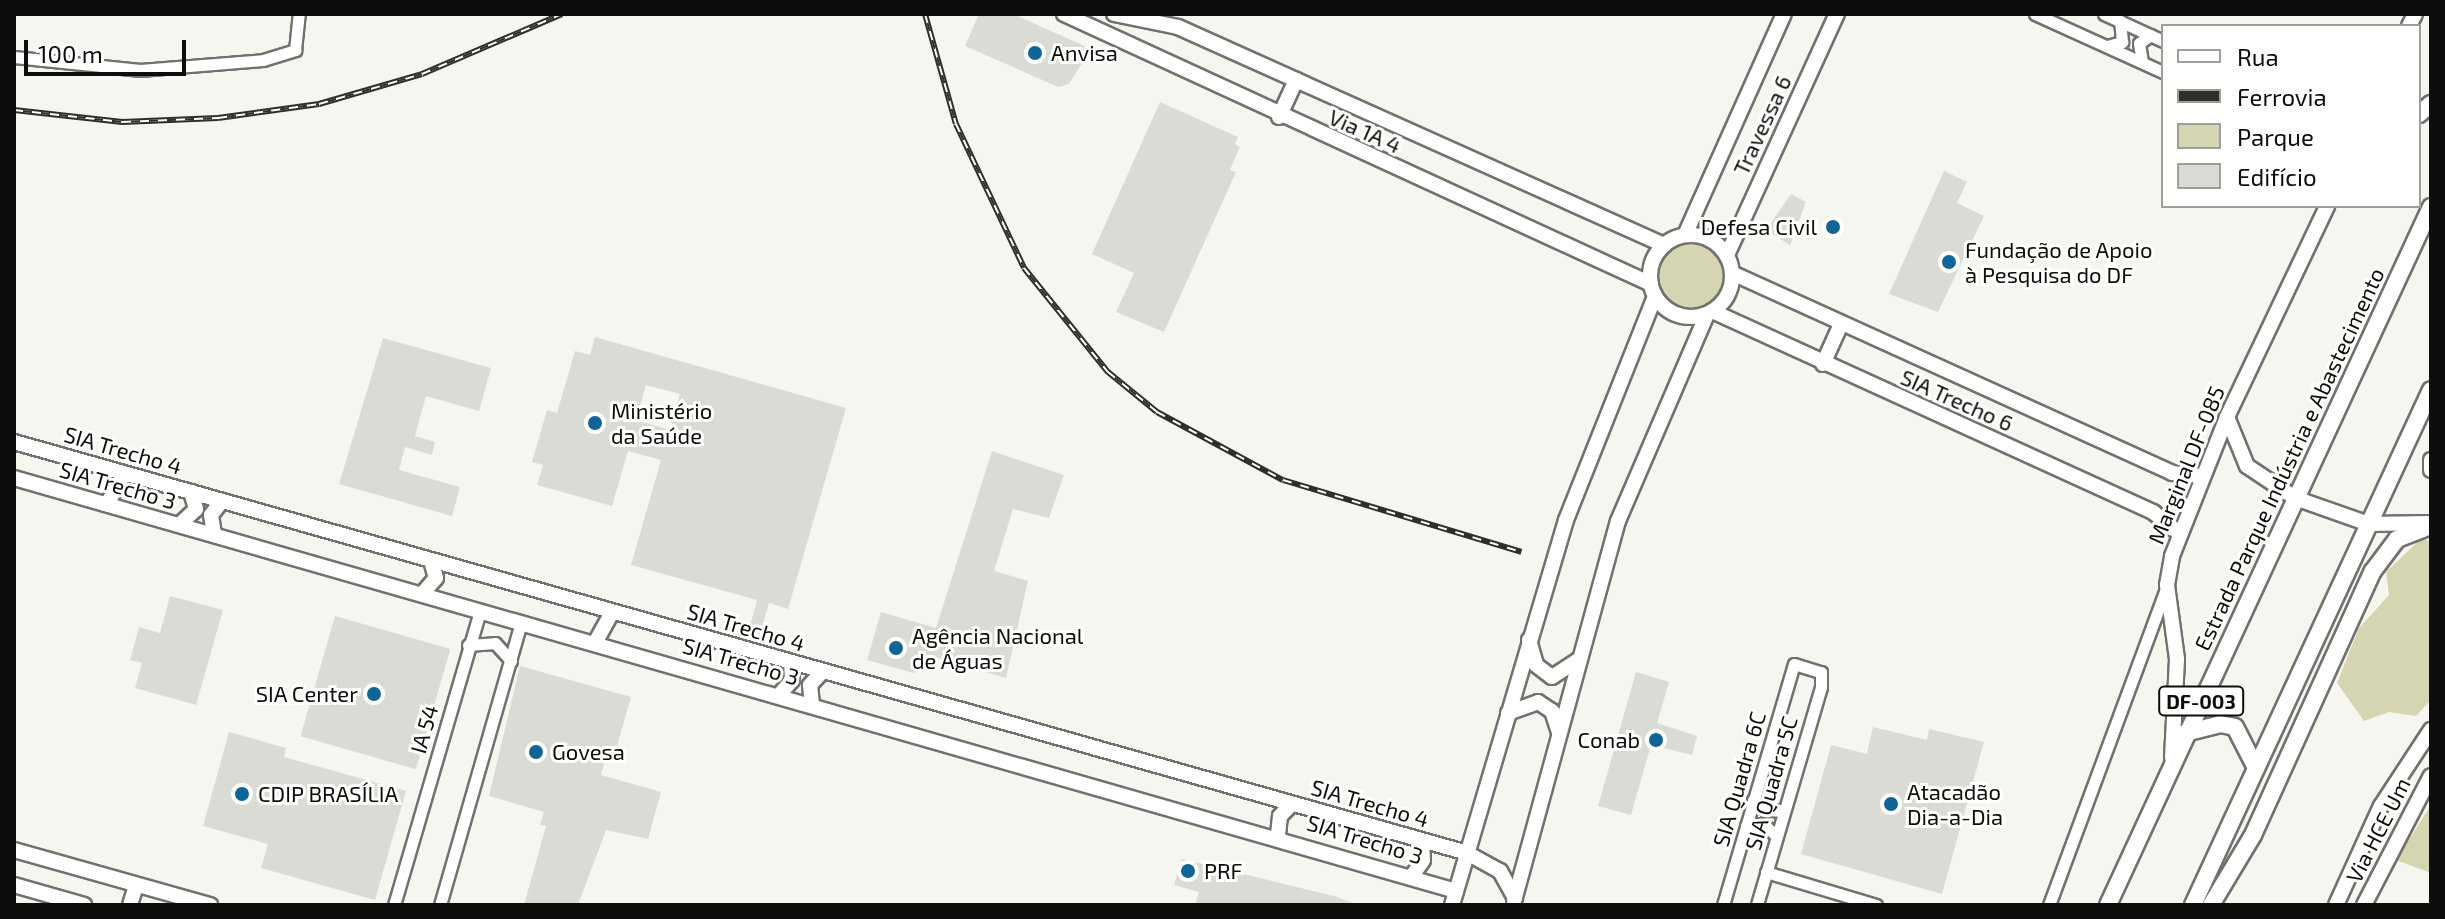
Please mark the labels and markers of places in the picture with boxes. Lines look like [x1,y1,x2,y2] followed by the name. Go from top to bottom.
[1051,40,1118,66] place label: Anvisa
[1026,44,1044,62] marker: Anvisa
[1701,214,1817,240] place label: Defesa Civil
[1824,218,1842,236] marker: Defesa Civil
[1965,236,2153,288] place label: Fundação de Apoio à Pesquisa do DF
[1940,253,1958,271] marker: Fundação de Apoio à Pesquisa do DF
[611,397,712,448] place label: Ministério da Saúde
[586,414,604,432] marker: Ministério da Saúde
[912,622,1083,674] place label: Agência Nacional de Águas
[887,639,905,657] marker: Agência Nacional de Águas
[255,681,358,707] place label: SIA Center
[365,685,383,703] marker: SIA Center
[1578,727,1640,753] place label: Conab
[1647,731,1665,749] marker: Conab
[552,739,625,765] place label: Govesa
[527,743,545,761] marker: Govesa
[1907,778,2003,830] place label: Atacadão Dia-a-Dia
[258,781,399,807] place label: CDIP BRASÍLIA
[233,785,251,803] marker: CDIP BRASÍLIA
[1882,795,1900,813] marker: Atacadão Dia-a-Dia
[1204,858,1242,884] place label: PRF
[1179,862,1197,880] marker: PRF

